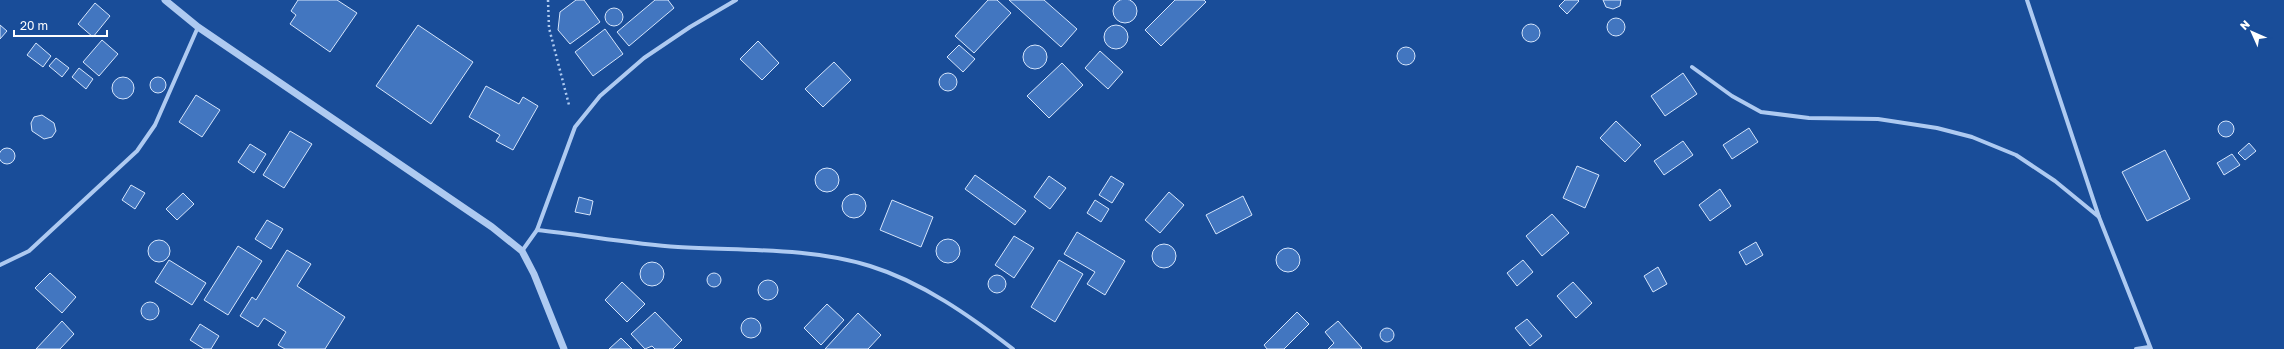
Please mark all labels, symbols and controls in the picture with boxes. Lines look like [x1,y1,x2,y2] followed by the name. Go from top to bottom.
[14,12,107,38] scale bar
[2232,12,2272,52] north arrow
[2237,17,2252,32] text: N
[20,18,48,33] text: 20 m

